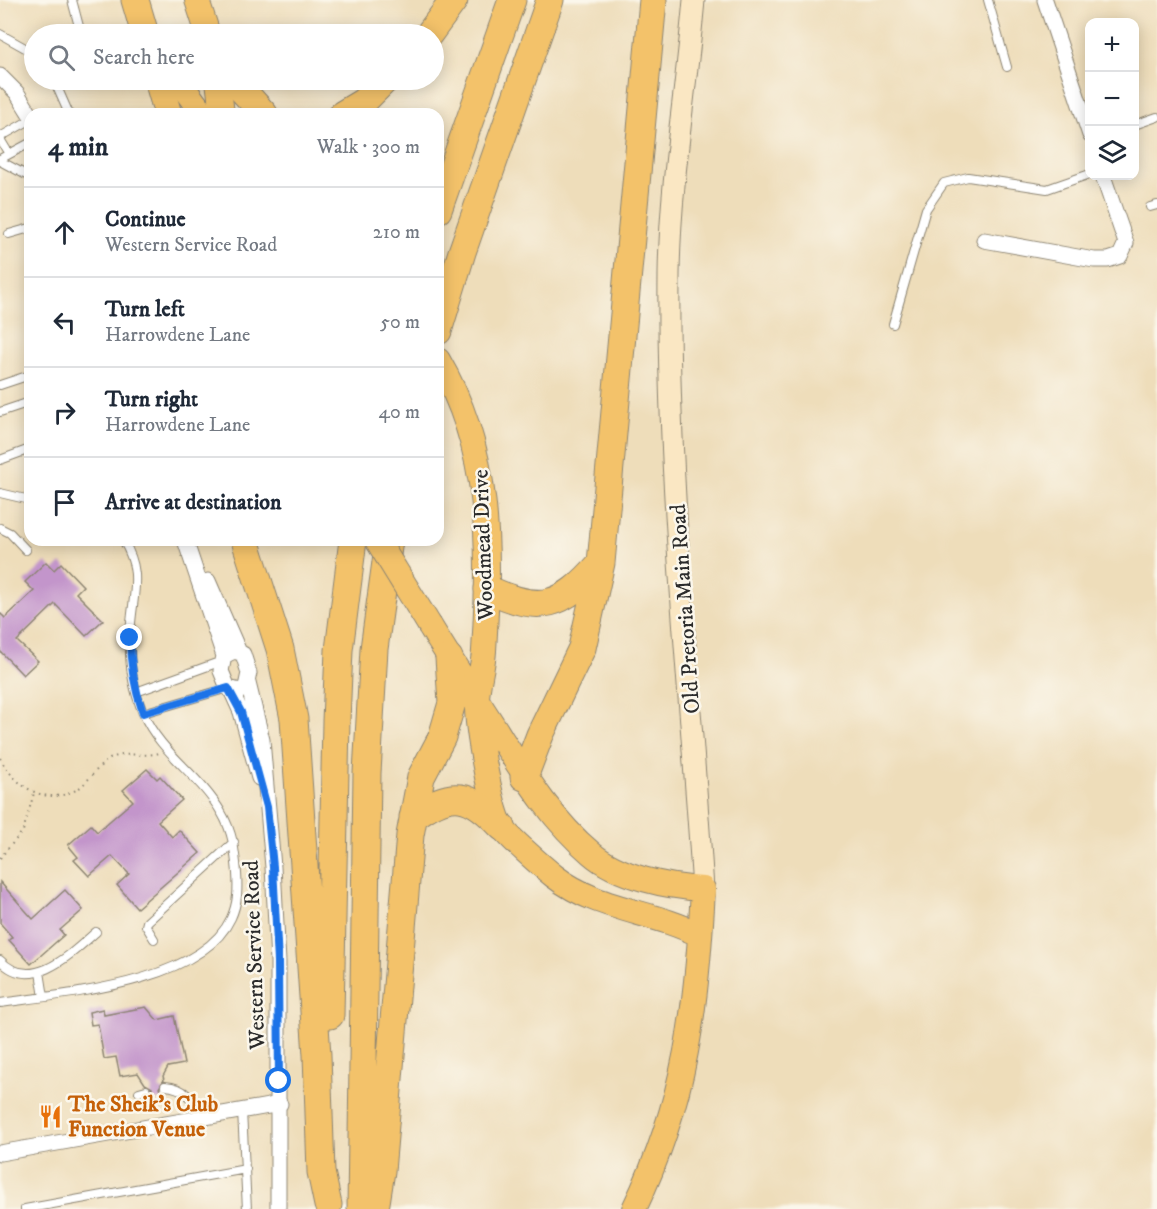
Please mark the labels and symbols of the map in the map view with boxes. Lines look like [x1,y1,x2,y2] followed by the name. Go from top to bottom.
[467,469,500,622] street label: Woodmead Drive
[665,503,706,715] street label: Old Pretoria Main Road
[116,624,142,650] route end
[238,860,271,1051] street label: Western Service Road
[265,1067,291,1093] route start
[67,1091,218,1143] place label: The Sheik's Club Function Venue
[37,1103,63,1129] restaurant icon: The Sheik's Club Function Venue

